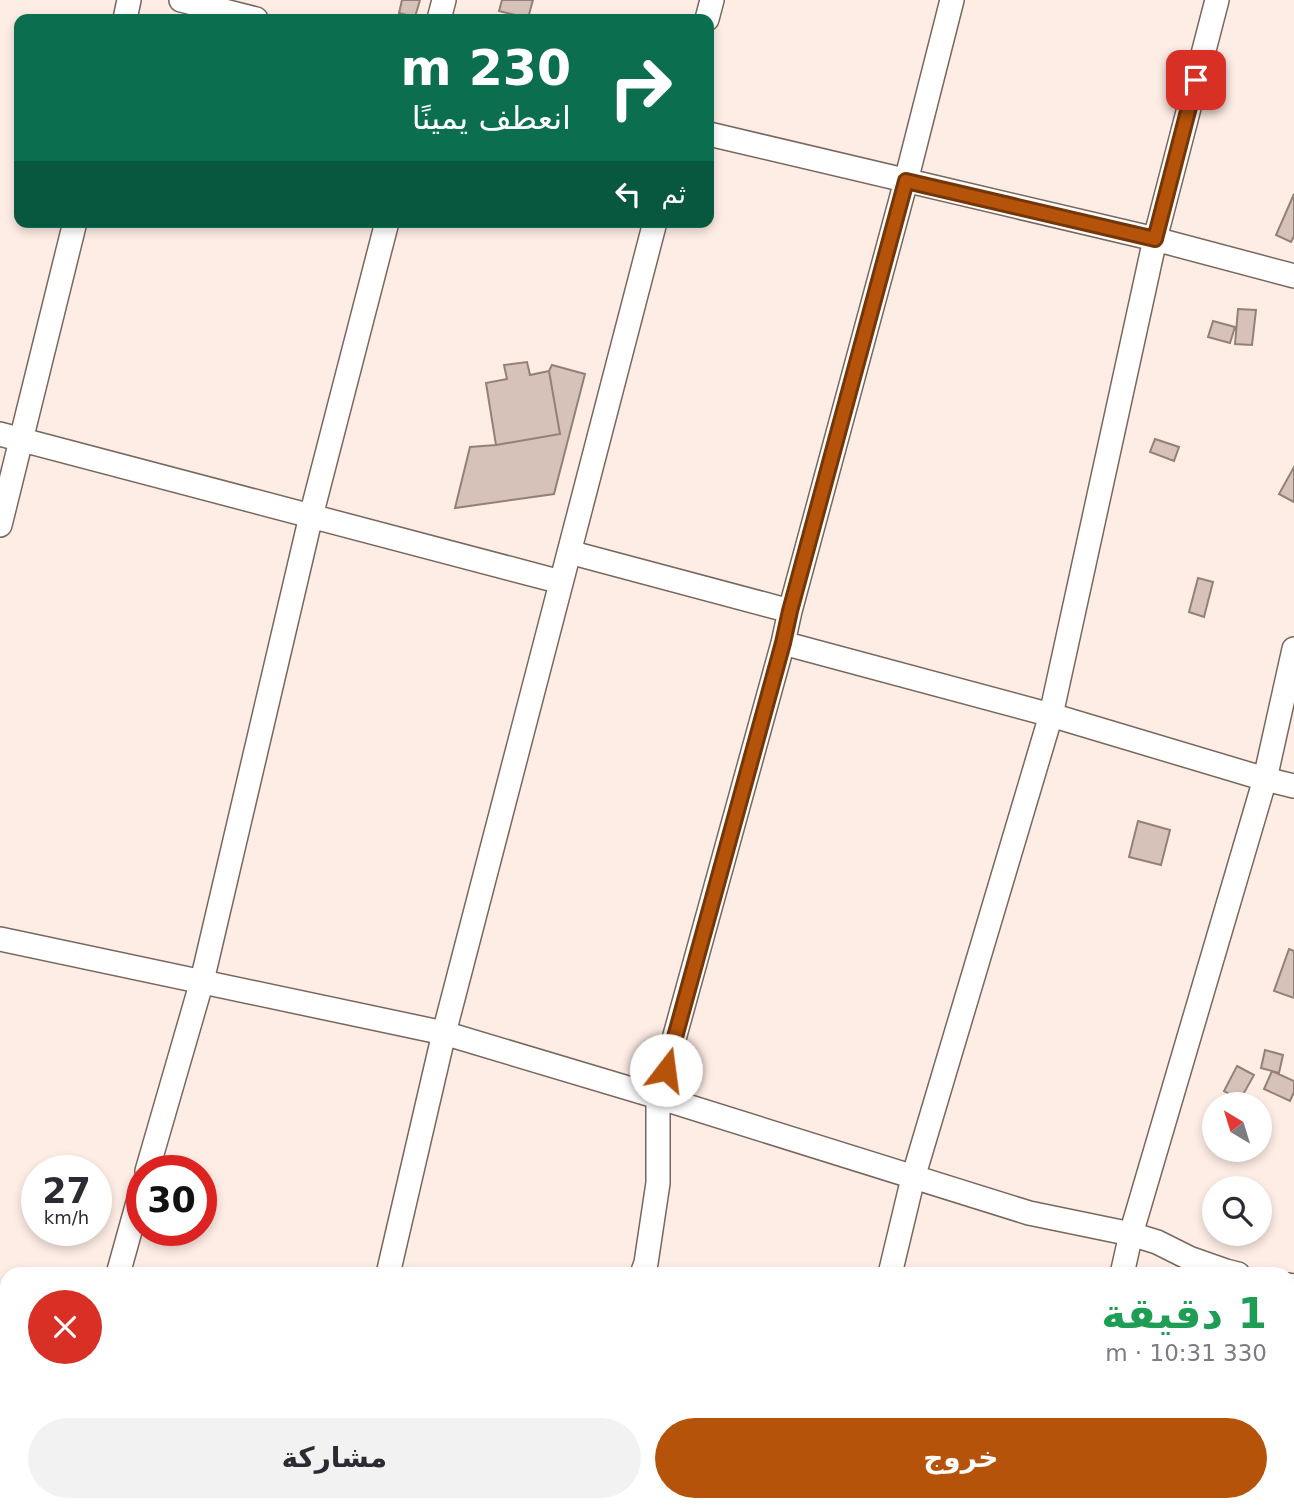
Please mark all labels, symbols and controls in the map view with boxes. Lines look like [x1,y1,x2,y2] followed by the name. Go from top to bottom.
[401,40,571,97] text: 230 m
[595,42,686,133] icon: right
[1166,50,1226,110] pin
[1177,61,1215,99] icon: arrive
[412,99,571,137] text: انعطف يمينًا
[609,175,647,213] icon: left
[661,179,686,209] text: ثم
[629,1033,703,1107] position arrow
[1202,1092,1272,1162] north arrow
[1202,1092,1272,1246] map controls
[126,1155,217,1246] speed limit sign: 30
[42,1171,91,1211] text: 27
[1202,1176,1272,1246] button: search
[44,1207,89,1228] text: km/h
[1101,1289,1267,1338] text: 1 دقيقة
[28,1290,102,1364] button: close
[1105,1340,1267,1366] text: 330 m · 10:31
[28,1418,641,1498] button: مشاركة
[655,1418,1267,1498] button: خروج

